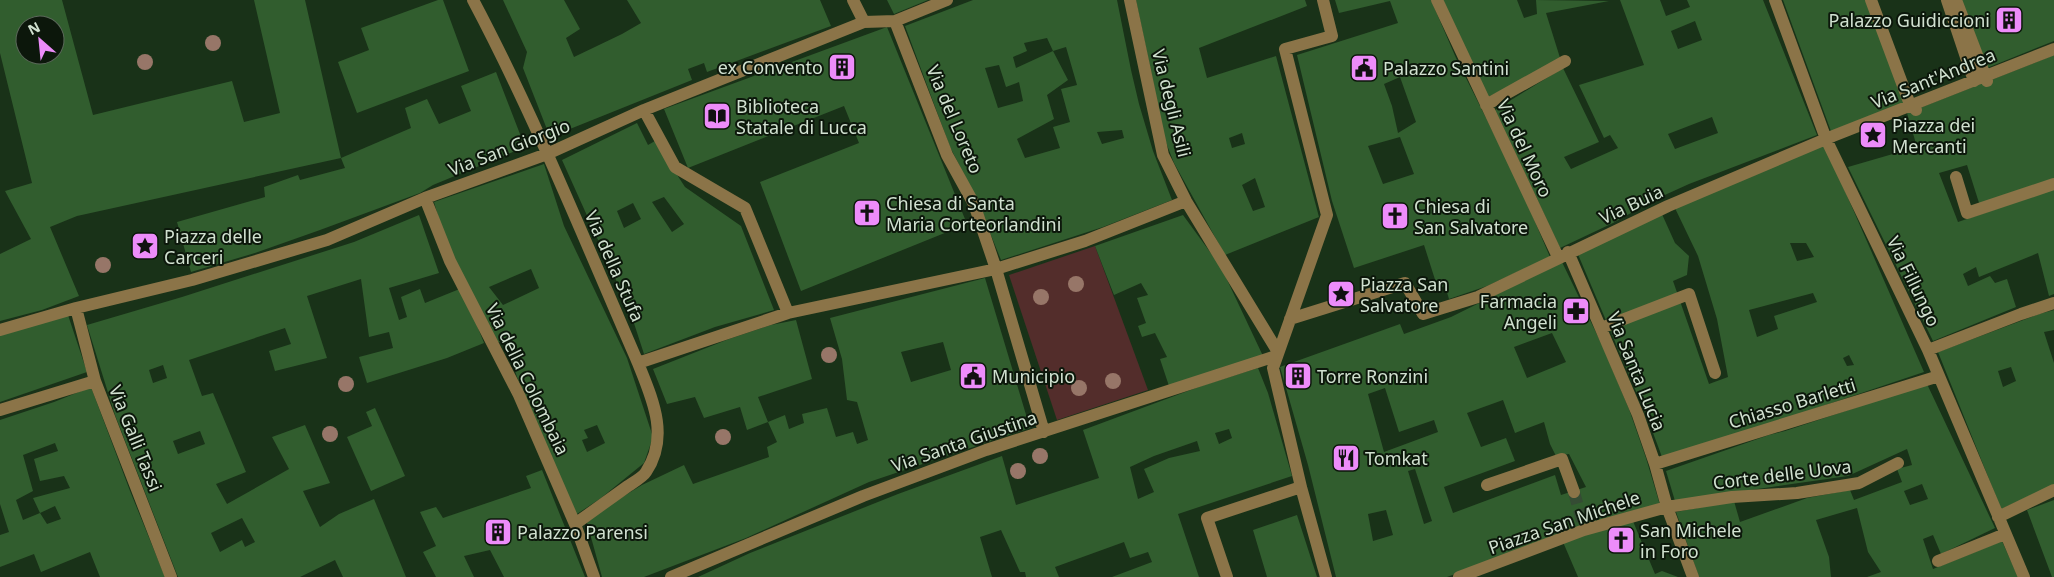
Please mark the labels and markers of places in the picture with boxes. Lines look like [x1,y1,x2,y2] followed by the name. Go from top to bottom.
[1994,5,2024,35] building icon: Palazzo Guidiccioni
[1829,8,1990,32] place label: Palazzo Guidiccioni
[827,52,857,82] building icon: ex Convento
[1349,53,1379,83] public building icon: Palazzo Santini
[718,55,823,79] place label: ex Convento
[1383,56,1509,80] place label: Palazzo Santini
[736,94,867,139] place label: Biblioteca Statale di Lucca
[702,101,732,131] library icon: Biblioteca Statale di Lucca
[1892,113,1975,158] place label: Piazza dei Mercanti
[1858,120,1888,150] place icon: Piazza dei Mercanti
[886,191,1061,236] place label: Chiesa di Santa Maria Corteorlandini
[1414,194,1528,239] place label: Chiesa di San Salvatore
[852,198,882,228] church icon: Chiesa di Santa Maria Corteorlandini
[1380,201,1410,231] church icon: Chiesa di San Salvatore
[164,224,262,269] place label: Piazza delle Carceri
[130,231,160,261] place icon: Piazza delle Carceri
[1360,272,1448,317] place label: Piazza San Salvatore
[1326,279,1356,309] place icon: Piazza San Salvatore
[1480,289,1557,334] place label: Farmacia Angeli
[1561,296,1591,326] pharmacy icon: Farmacia Angeli
[958,361,988,391] public building icon: Municipio
[1283,361,1313,391] building icon: Torre Ronzini
[992,364,1075,388] place label: Municipio
[1317,364,1428,388] place label: Torre Ronzini
[1331,443,1361,473] restaurant icon: Tomkat
[1365,446,1428,470] place label: Tomkat
[483,517,513,547] building icon: Palazzo Parensi
[1640,518,1741,563] place label: San Michele in Foro
[517,520,648,544] place label: Palazzo Parensi
[1606,525,1636,555] church icon: San Michele in Foro

